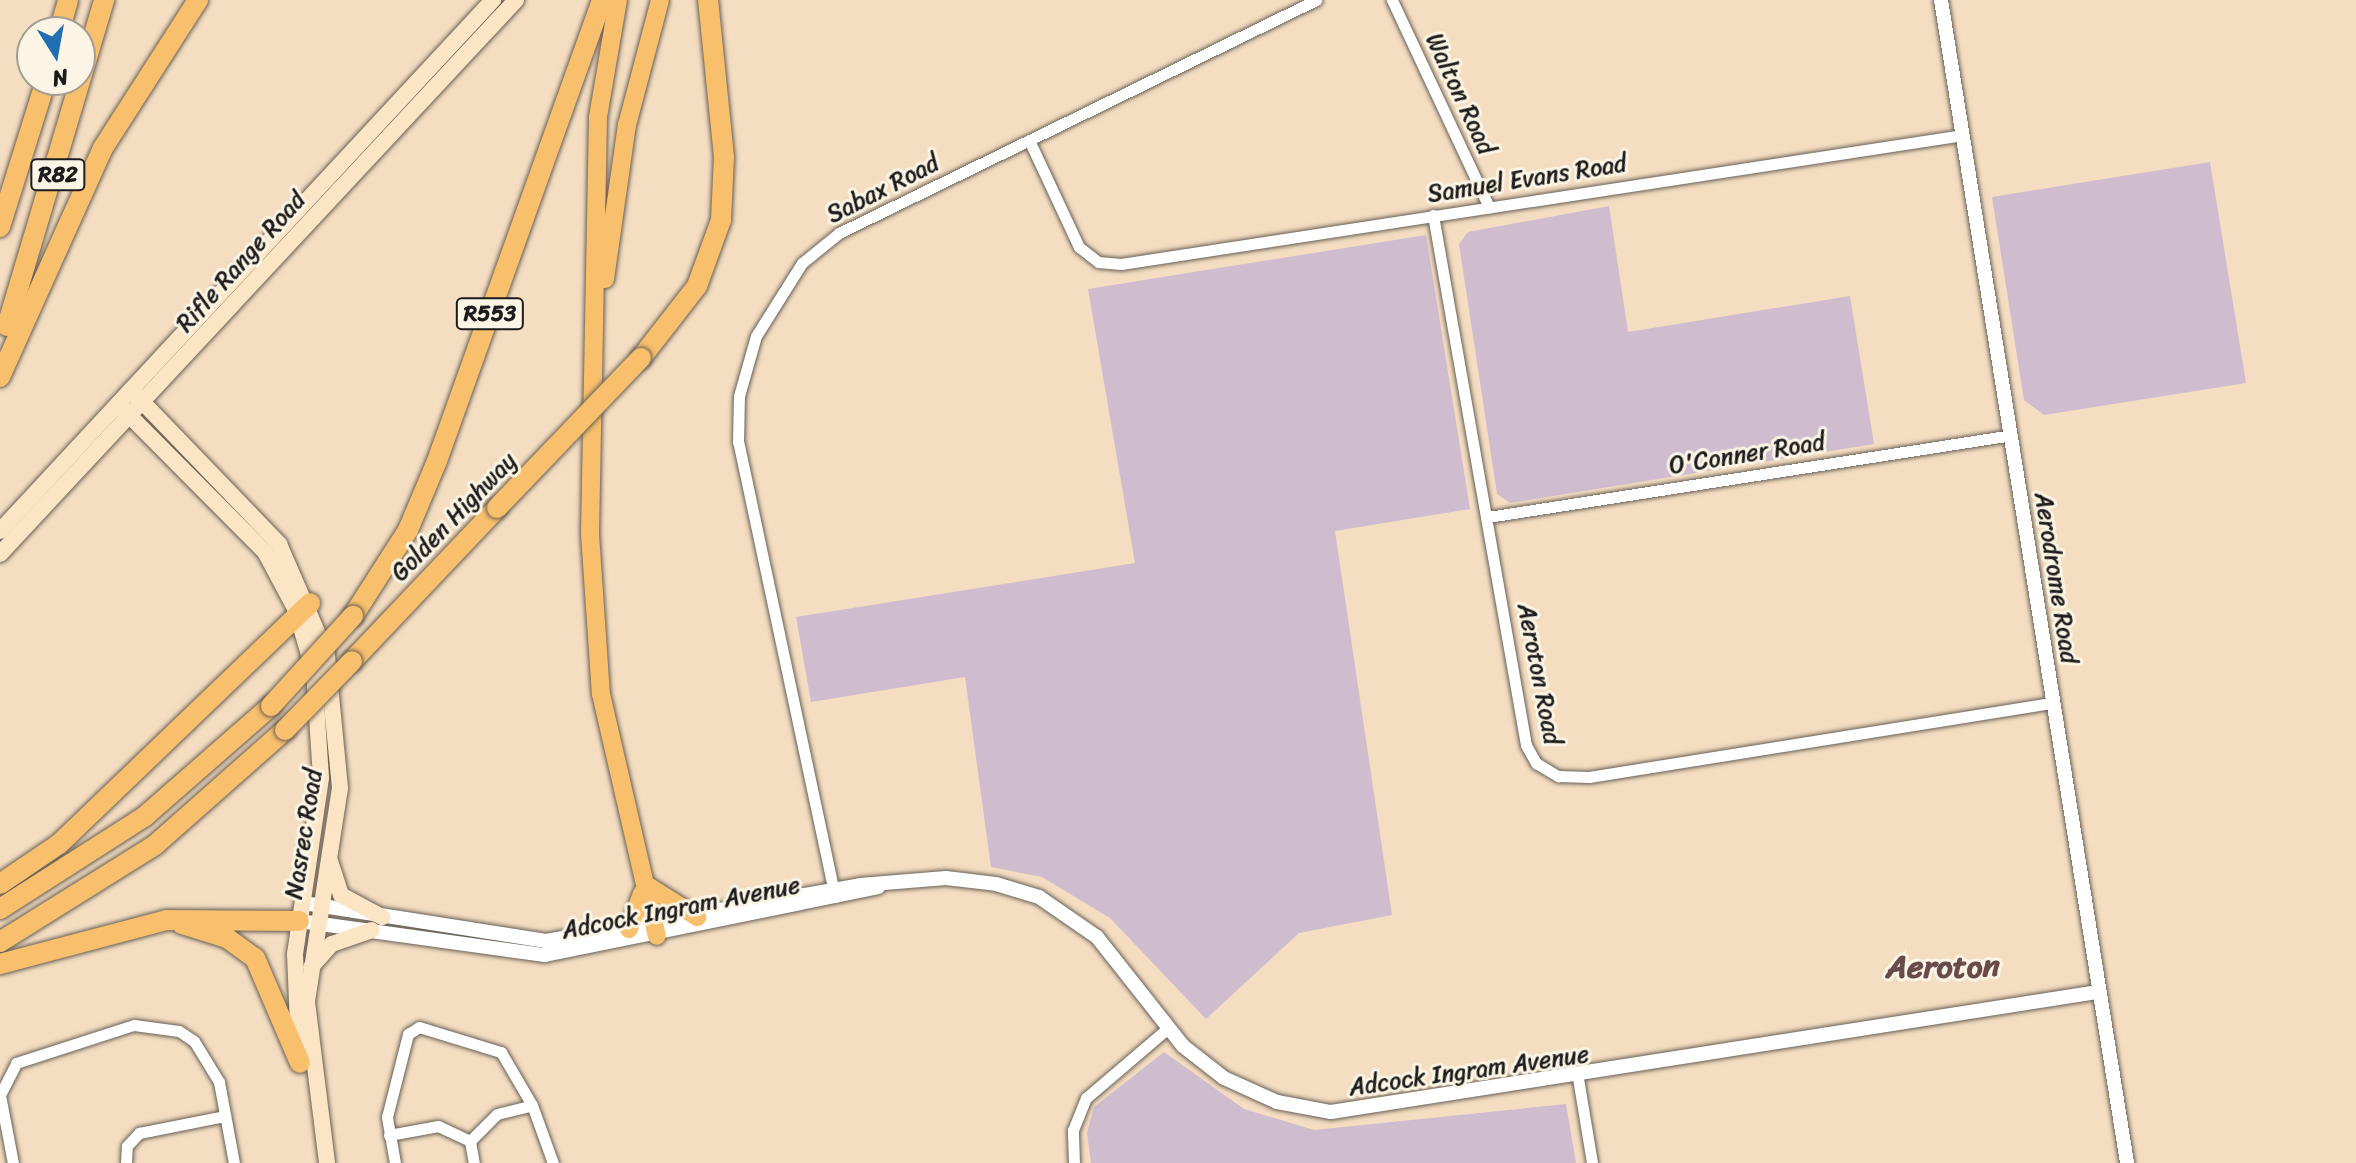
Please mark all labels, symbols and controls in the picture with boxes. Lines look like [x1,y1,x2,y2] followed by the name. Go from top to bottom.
[16,16,96,96] north arrow
[1419,29,1501,159] street label: Walton Road
[49,57,71,99] text: N
[822,148,944,230] street label: Sabax Road
[1426,149,1628,209] street label: Samuel Evans Road
[30,157,86,193] road number: R82
[170,186,312,338] street label: Rifle Range Road
[454,296,526,332] road number: R553
[1667,427,1827,481] street label: O'Conner Road
[385,447,523,587] street label: Golden Highway
[2028,490,2084,666] street label: Aerodrome Road
[1511,601,1567,747] street label: Aeroton Road
[279,767,329,901] street label: Nasrec Road
[560,871,802,945] street label: Adcock Ingram Avenue
[1886,948,2000,986] district label: Aeroton
[1348,1040,1590,1102] street label: Adcock Ingram Avenue

